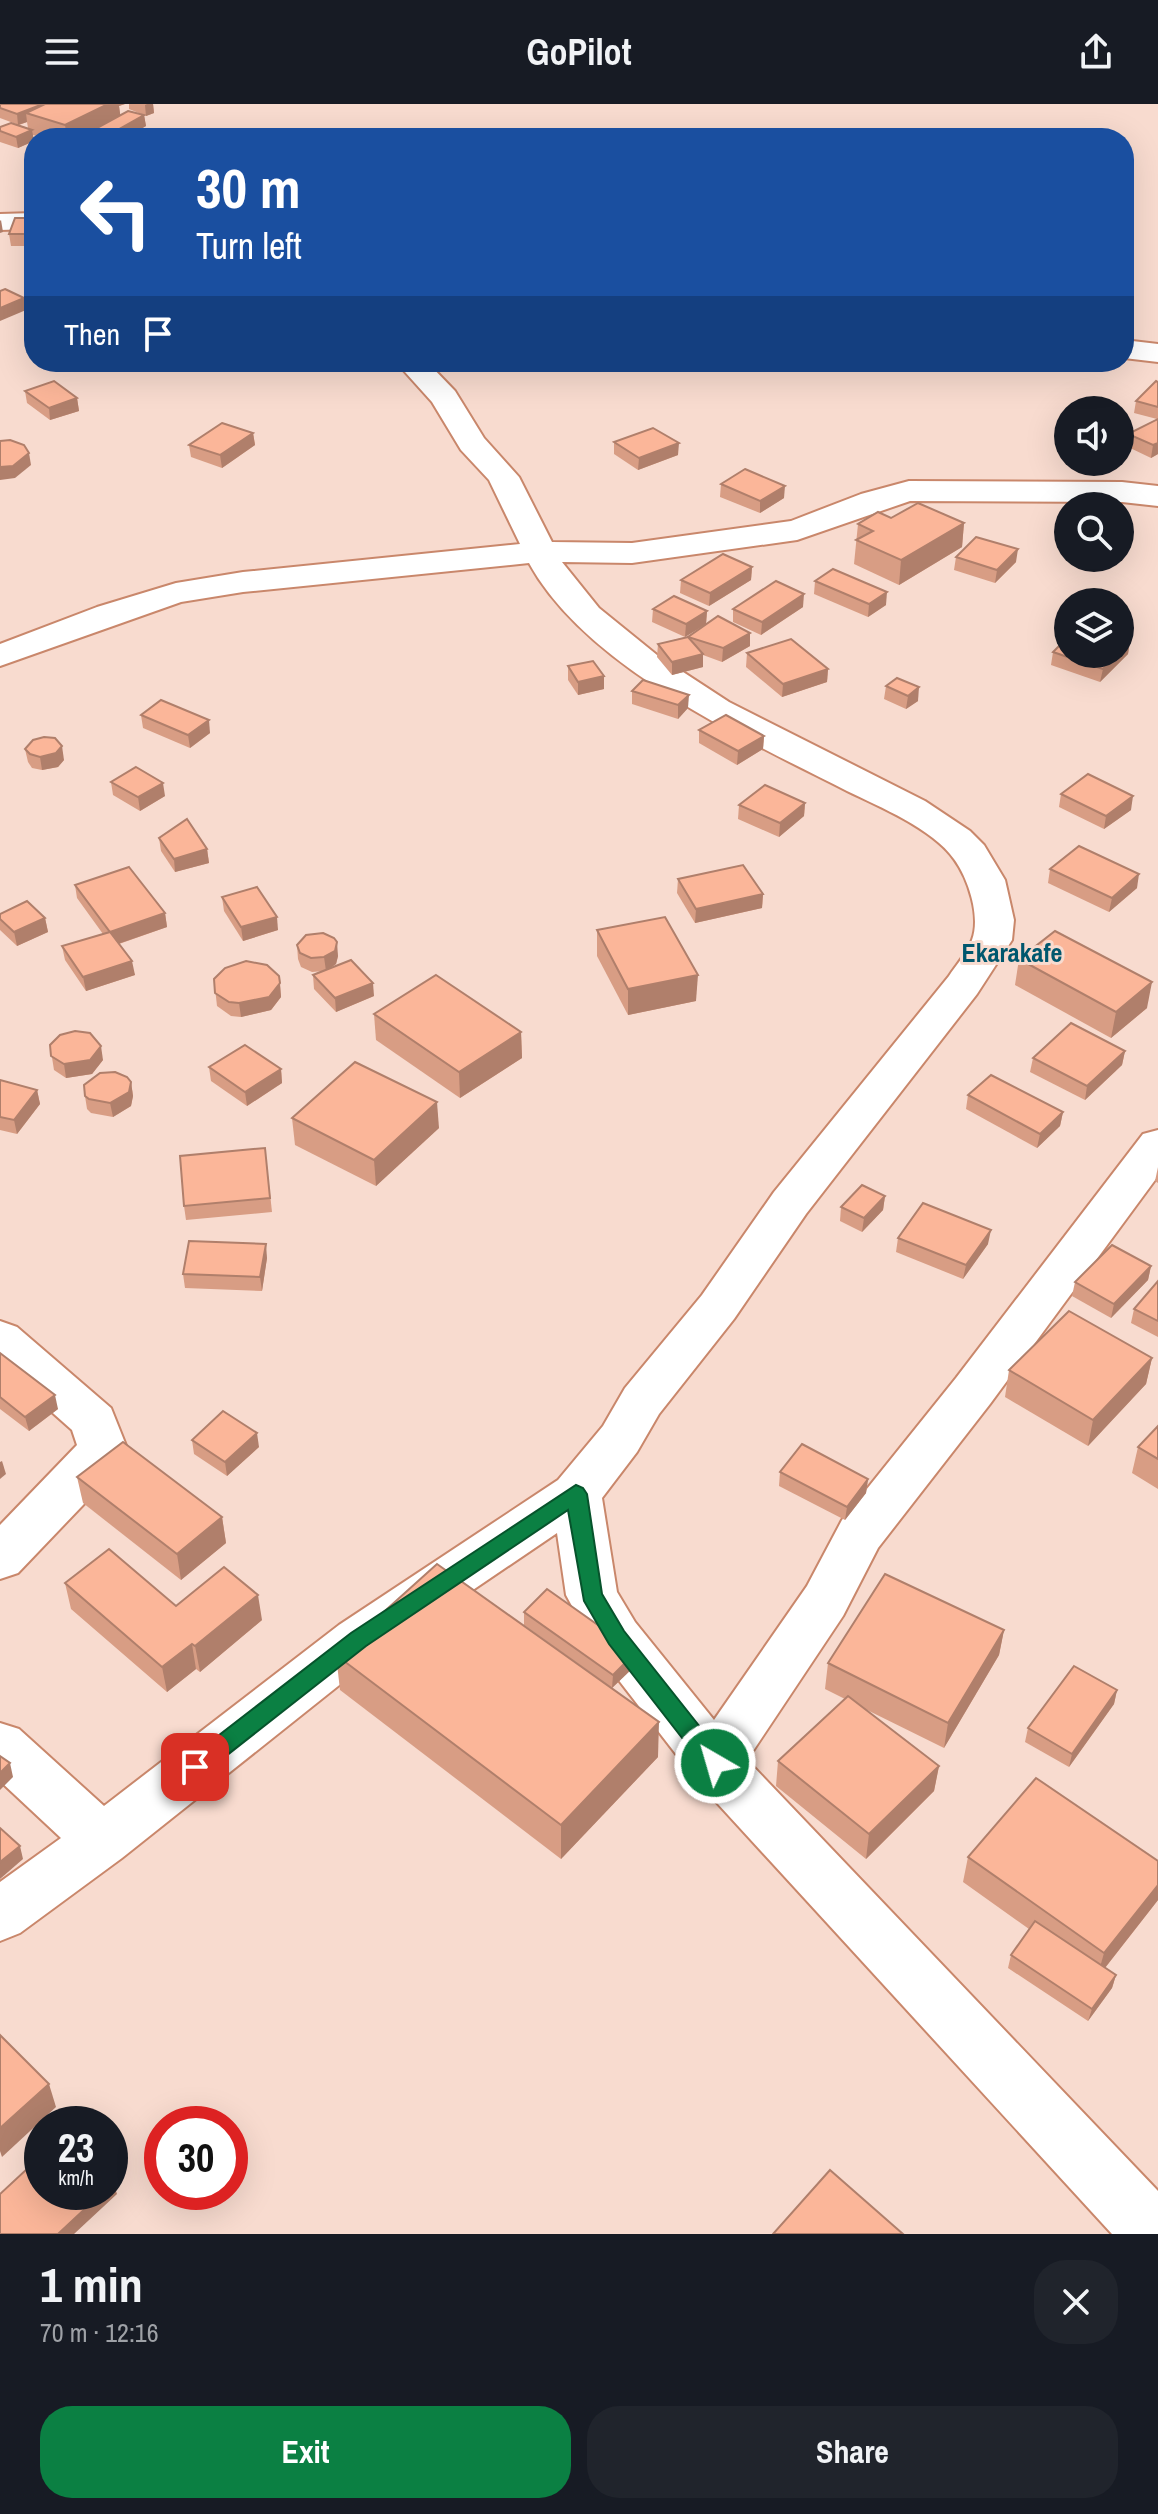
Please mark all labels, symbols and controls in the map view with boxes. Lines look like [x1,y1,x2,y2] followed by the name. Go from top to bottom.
[527,28,631,76] text: GoPilot
[40,30,84,74] icon: menu
[1074,30,1118,74] icon: share
[196,150,301,225] text: 30 m
[64,160,168,264] icon: left
[196,222,302,270] text: Turn left
[136,312,180,356] icon: arrive
[64,314,120,354] text: Then
[1054,396,1134,668] map controls
[1054,396,1134,476] button: sound
[1054,492,1134,572] button: search
[1054,588,1134,668] button: layers
[962,935,1062,970] district label: Ekarakafe
[673,1721,757,1805] position arrow
[161,1733,229,1801] pin
[173,1745,217,1789] icon: arrive
[144,2106,248,2210] speed limit sign: 30
[58,2121,94,2174] text: 23
[58,2164,94,2191] text: km/h
[40,2252,143,2317] text: 1 min
[1034,2260,1118,2344] button: close
[40,2315,159,2350] text: 70 m · 12:16
[40,2406,571,2498] button: Exit
[587,2406,1118,2498] button: Share

